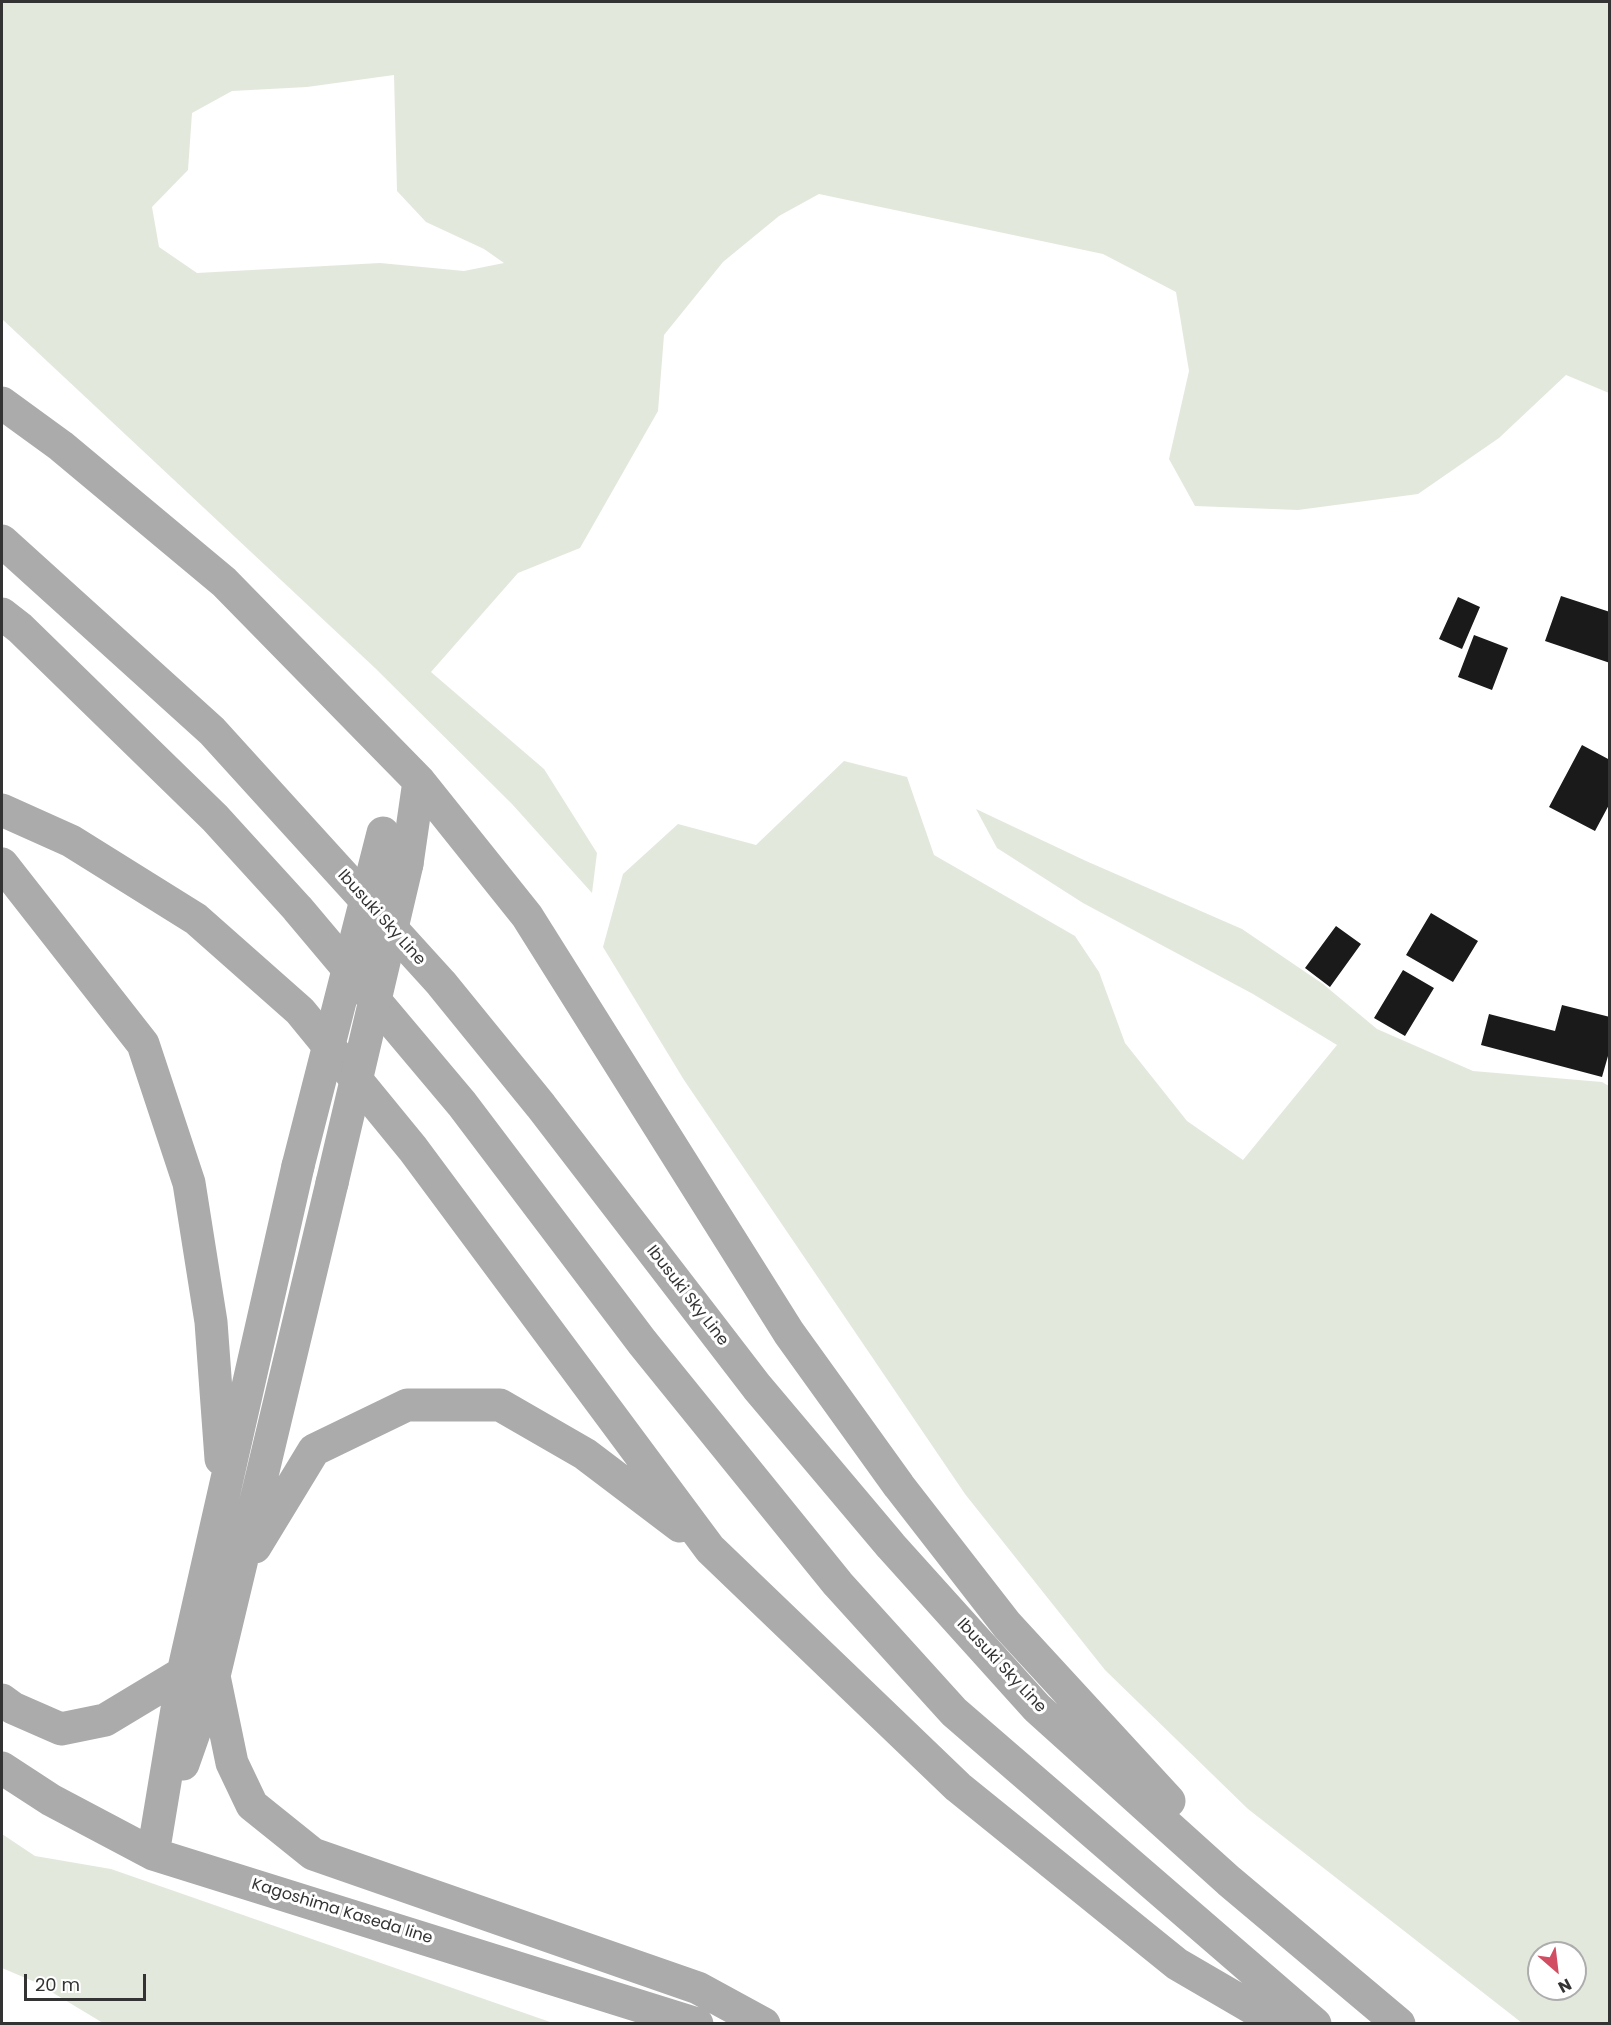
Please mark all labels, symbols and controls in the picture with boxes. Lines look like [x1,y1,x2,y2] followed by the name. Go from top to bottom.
[333,866,429,970] street label: Ibusuki Sky Line
[642,1242,732,1350] street label: Ibusuki Sky Line
[952,1615,1050,1717] street label: Ibusuki Sky Line
[249,1875,435,1949] street label: Kagoshima Kaseda line
[1527,1941,1587,2001] north arrow
[27,1962,148,2000] scale bar
[35,1972,80,1997] text: 20 m
[1554,1973,1575,1999] text: N

